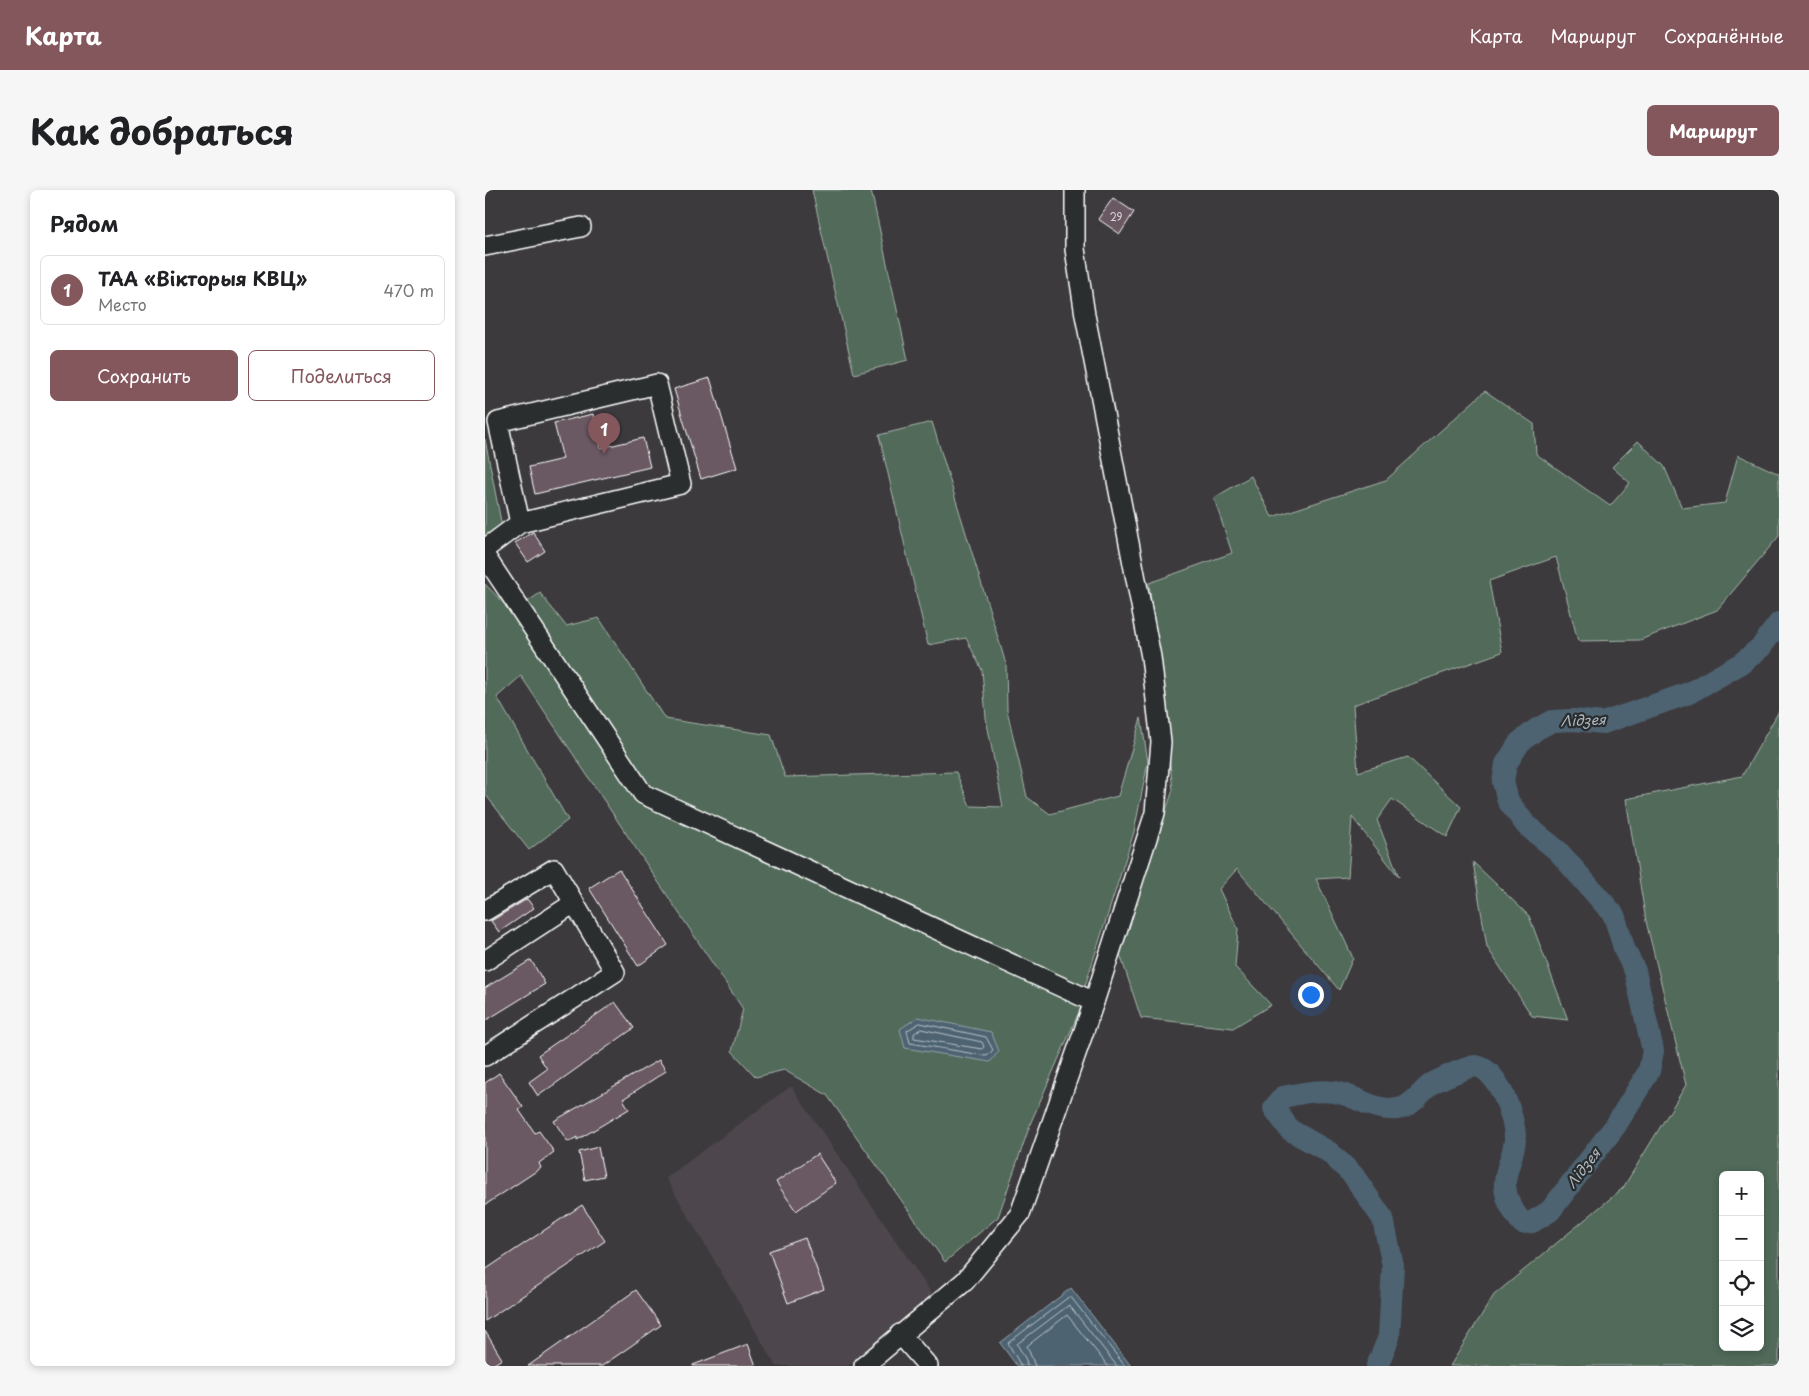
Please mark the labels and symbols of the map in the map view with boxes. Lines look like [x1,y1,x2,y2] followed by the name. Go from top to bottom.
[1110,209,1123,224] house number: 29
[588,413,620,454] pin: 1
[1560,709,1607,731] water label: Лідзея
[1298,982,1324,1008] your location
[1561,1143,1606,1192] water label: Лідзея

